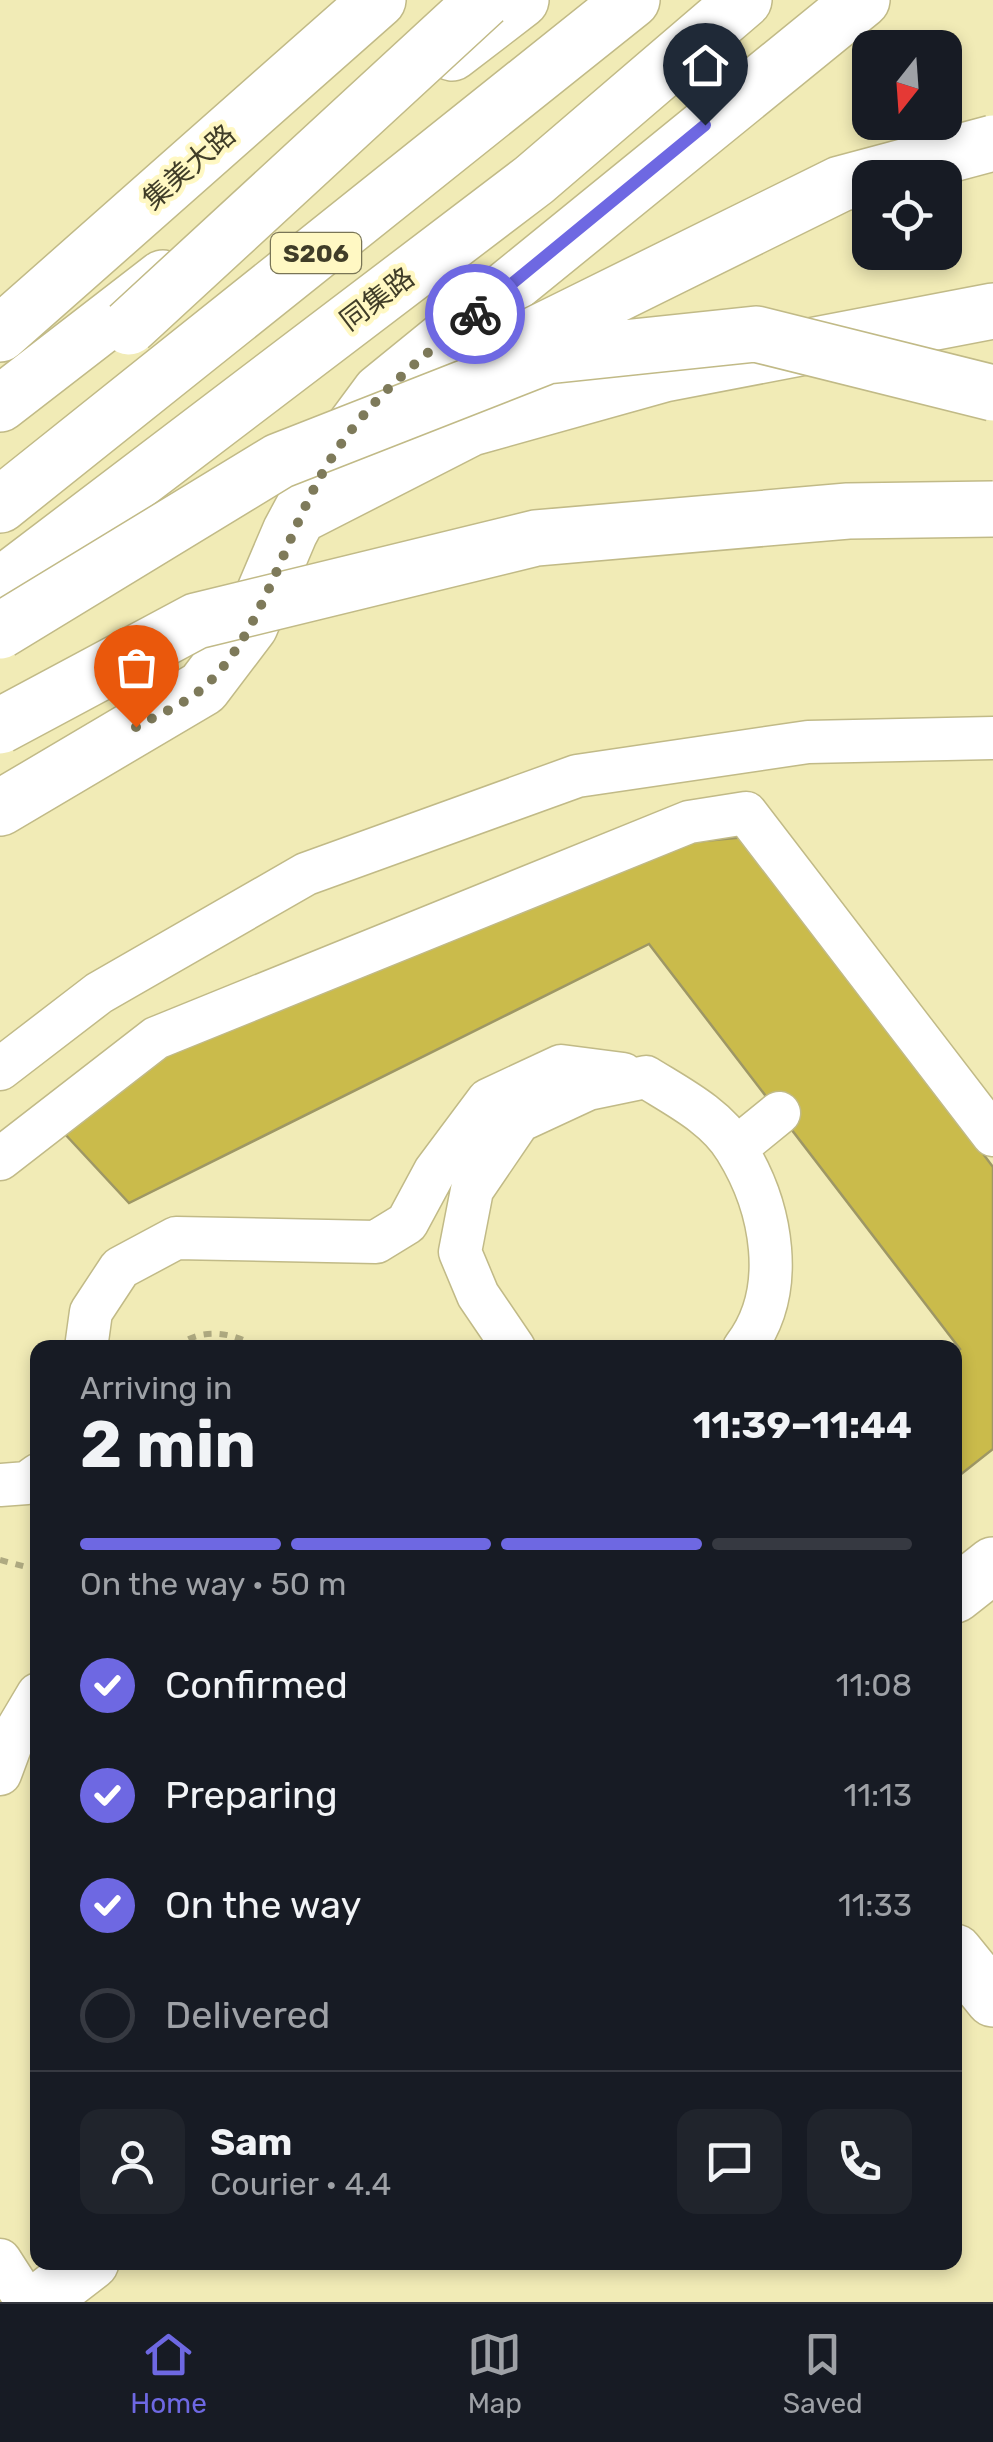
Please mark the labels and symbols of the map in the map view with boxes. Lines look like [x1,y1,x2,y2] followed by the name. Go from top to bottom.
[663,23,748,126] pin
[852,30,962,140] north arrow
[136,118,242,216] street label: 集美大路
[271,233,361,273] road number: S206
[334,261,420,337] street label: 同集路
[425,264,525,364] courier
[94,625,179,728] pin

